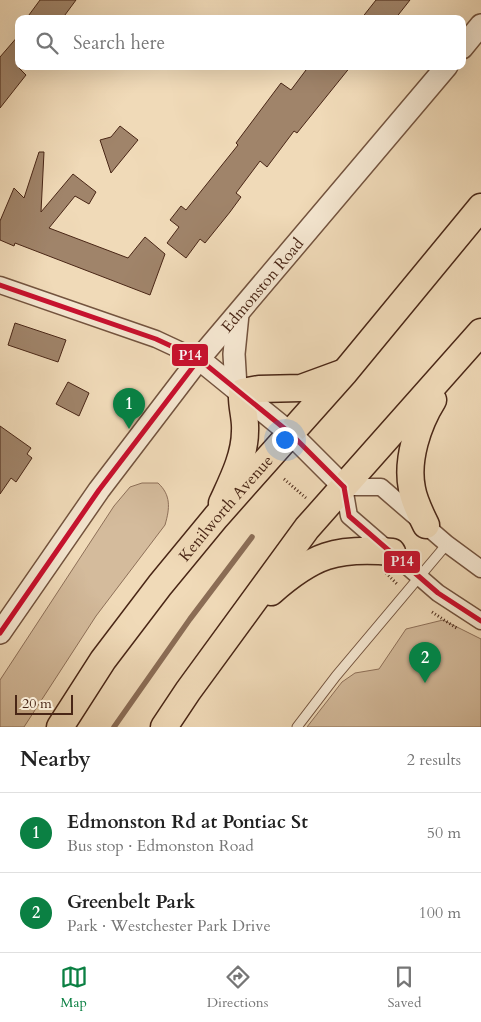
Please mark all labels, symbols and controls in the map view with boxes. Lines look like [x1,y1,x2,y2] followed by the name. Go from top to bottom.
[15,15,466,70] search box
[33,29,61,57] icon: search
[73,30,165,56] text: Search here
[216,233,309,337] street label: Edmonston Road
[171,343,209,367] line badge: P14
[178,346,202,365] text: P14
[113,388,145,429] pin: 1
[272,427,298,453] your location
[174,450,278,566] street label: Kenilworth Avenue
[383,550,421,574] line badge: P14
[390,552,414,571] text: P14
[409,642,441,683] pin: 2
[15,692,72,715] scale bar
[22,694,52,713] text: 20 m
[20,745,91,774] text: Nearby
[407,749,461,771] text: 2 results
[67,809,308,835] text: Edmonston Rd at Pontiac St
[32,822,40,844] text: 1
[427,822,461,844] text: 50 m
[67,835,254,857] text: Bus stop · Edmonston Road
[67,889,195,915] text: Greenbelt Park
[32,902,40,924] text: 2
[419,902,461,924] text: 100 m
[67,915,271,937] text: Park · Westchester Park Drive
[60,963,88,1012] tab: Map
[207,963,268,1012] tab: Directions
[387,963,421,1012] tab: Saved

